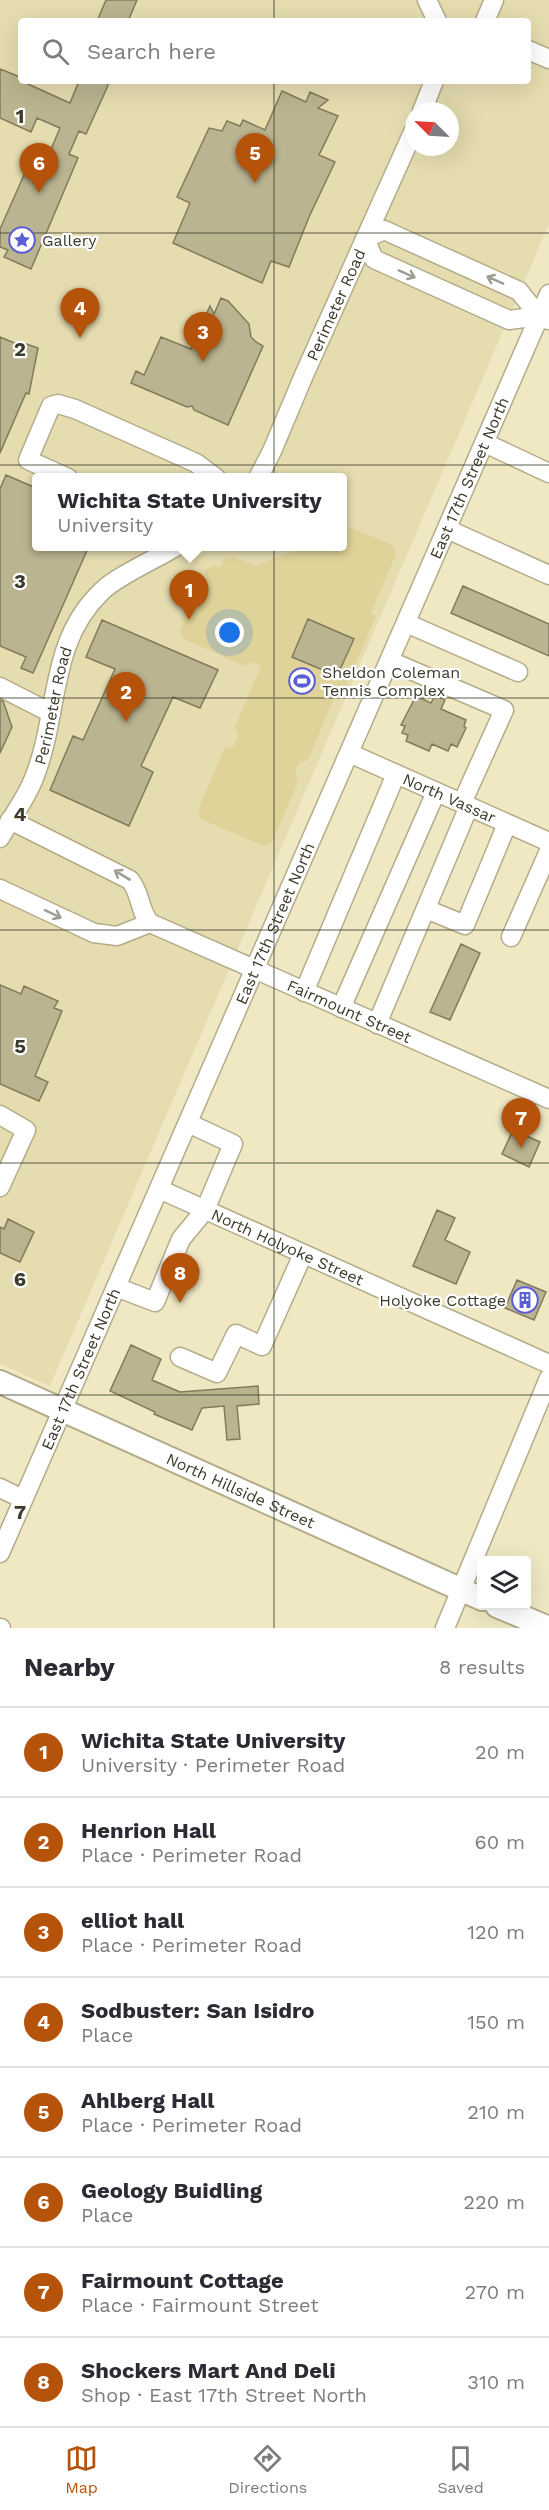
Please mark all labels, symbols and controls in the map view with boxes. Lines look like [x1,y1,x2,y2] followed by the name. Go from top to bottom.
[18,18,531,84] search box
[39,35,72,68] icon: search
[87,39,216,64] text: Search here
[405,102,459,156] north arrow
[16,104,24,128] text: 1
[236,134,274,183] pin: 5
[20,144,58,193] pin: 6
[7,225,37,255] place icon: Gallery
[42,231,97,250] place label: Gallery
[303,246,369,364] street label: Perimeter Road
[397,269,416,280] one-way arrow
[487,274,505,286] one-way arrow
[60,288,100,338] pin: 4
[184,312,222,362] pin: 3
[14,337,26,361] text: 2
[426,394,513,562] street label: East 17th Street North
[32,473,347,551] popup
[57,488,322,513] text: Wichita State University
[57,513,153,537] text: University
[14,569,26,593] text: 3
[170,570,208,620] pin: 1
[215,618,244,647] your location
[30,644,76,767] street label: Perimeter Road
[322,663,460,700] place label: Sheldon Coleman Tennis Complex
[287,666,317,696] sports icon: Sheldon Coleman Tennis Complex
[106,672,146,722] pin: 2
[400,769,499,827] street label: North Vassar
[14,802,27,826] text: 4
[231,840,319,1007] street label: East 17th Street North
[114,869,131,881] one-way arrow
[43,908,61,920] one-way arrow
[284,976,415,1047] street label: Fairmount Street
[14,1034,26,1058] text: 5
[502,1098,540,1148] pin: 7
[208,1205,367,1290] street label: North Holyoke Street
[160,1254,200,1303] pin: 8
[14,1267,26,1291] text: 6
[37,1285,124,1453] street label: East 17th Street North
[510,1285,540,1315] building icon: Holyoke Cottage
[379,1291,506,1310] place label: Holyoke Cottage
[163,1449,318,1533] street label: North Hillside Street
[14,1500,26,1524] text: 7
[477,1556,531,1610] map controls
[477,1556,531,1610] button: layers
[24,1652,115,1682] text: Nearby
[439,1655,525,1679] text: 8 results
[81,1728,345,1753] text: Wichita State University
[39,1740,48,1764] text: 1
[475,1740,525,1764] text: 20 m
[81,1753,345,1777] text: University · Perimeter Road
[81,1818,216,1843] text: Henrion Hall
[38,1830,49,1854] text: 2
[475,1830,525,1854] text: 60 m
[81,1843,302,1867] text: Place · Perimeter Road
[81,1908,184,1933] text: elliot hall
[38,1920,49,1944] text: 3
[467,1920,525,1944] text: 120 m
[81,1933,302,1957] text: Place · Perimeter Road
[81,1998,315,2023] text: Sodbuster: San Isidro
[37,2010,50,2034] text: 4
[467,2010,525,2034] text: 150 m
[81,2023,133,2047] text: Place
[81,2088,215,2113] text: Ahlberg Hall
[38,2100,49,2124] text: 5
[467,2100,525,2124] text: 210 m
[81,2113,302,2137] text: Place · Perimeter Road
[81,2178,262,2203] text: Geology Buidling
[37,2190,50,2214] text: 6
[463,2190,525,2214] text: 220 m
[81,2203,133,2227] text: Place
[81,2268,284,2293] text: Fairmount Cottage
[37,2280,50,2304] text: 7
[465,2280,525,2304] text: 270 m
[81,2293,319,2317] text: Place · Fairmount Street
[81,2358,336,2383] text: Shockers Mart And Deli
[37,2370,50,2394] text: 8
[467,2370,525,2394] text: 310 m
[81,2383,367,2407] text: Shop · East 17th Street North
[65,2442,98,2497] tab: Map
[228,2442,307,2497] tab: Directions
[437,2442,484,2497] tab: Saved

